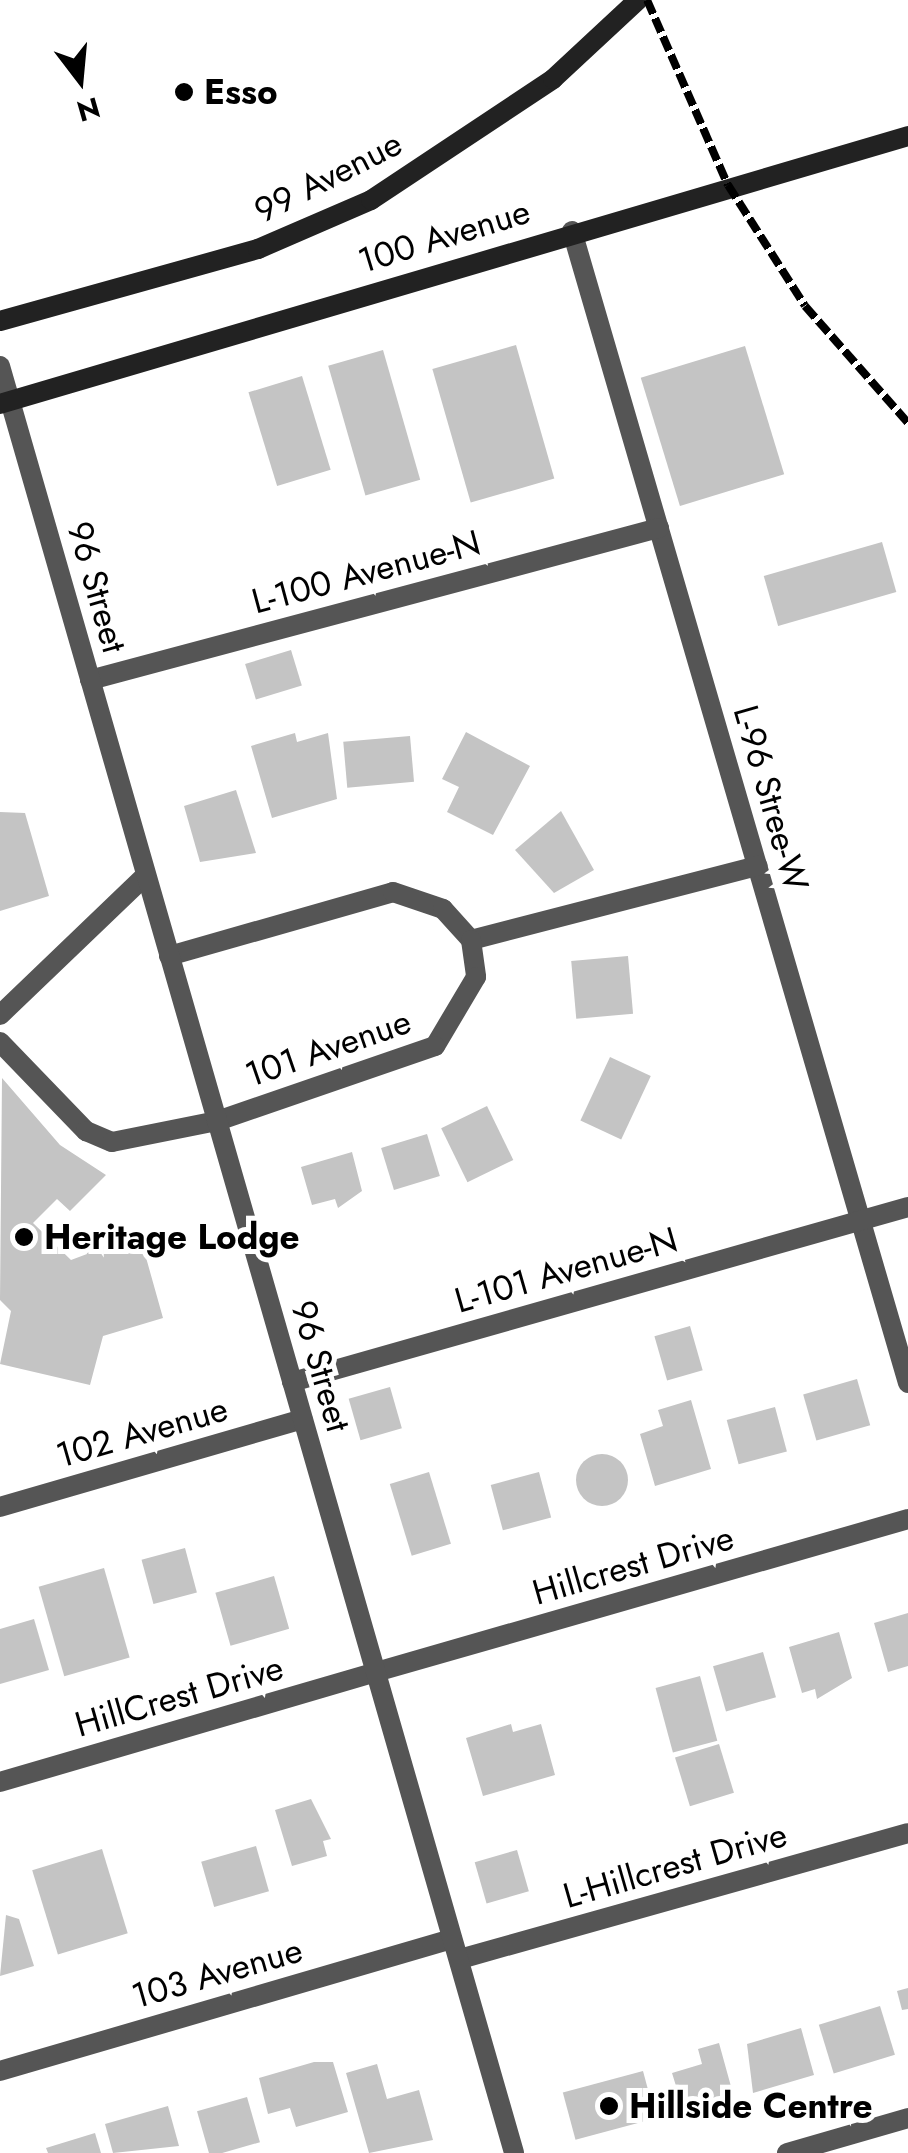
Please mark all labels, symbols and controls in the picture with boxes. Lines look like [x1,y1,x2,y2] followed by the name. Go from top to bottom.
[30,30,130,130] north arrow
[204,71,278,113] place label: Esso
[173,81,195,103] marker: Esso
[72,87,105,132] text: N
[247,122,409,232] street label: 99 Avenue
[353,190,535,282] street label: 100 Avenue
[58,517,136,657] street label: 96 Street
[247,521,485,623] street label: L-100 Avenue-N
[724,700,818,896] street label: L-96 Stree-W
[240,1000,416,1096] street label: 101 Avenue
[44,1216,300,1258] place label: Heritage Lodge
[450,1218,682,1322] street label: L-101 Avenue-N
[13,1226,35,1248] marker: Heritage Lodge
[282,1296,360,1436] street label: 96 Street
[52,1388,232,1476] street label: 102 Avenue
[528,1516,738,1614] street label: Hillcrest Drive
[70,1646,288,1746] street label: HillCrest Drive
[558,1813,792,1917] street label: L-Hillcrest Drive
[127,1929,307,2017] street label: 103 Avenue
[629,2085,873,2127] place label: Hillside Centre
[598,2095,620,2117] marker: Hillside Centre

